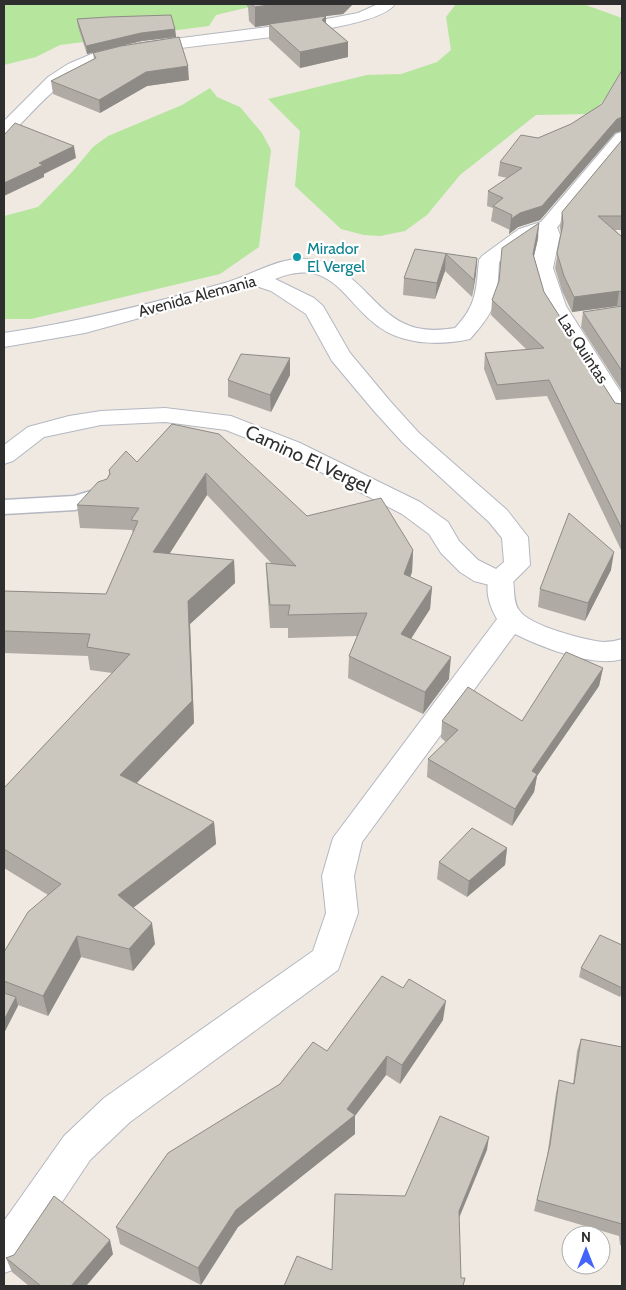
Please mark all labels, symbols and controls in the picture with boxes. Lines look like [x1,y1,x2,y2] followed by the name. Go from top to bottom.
[307,239,365,276] place label: Mirador El Vergel
[291,251,303,263] marker: Mirador El Vergel
[136,271,258,321] street label: Avenida Alemania
[554,311,613,387] street label: Las Quintas
[242,420,375,498] street label: Camino El Vergel
[561,1225,611,1275] north arrow
[581,1228,591,1246] text: N

